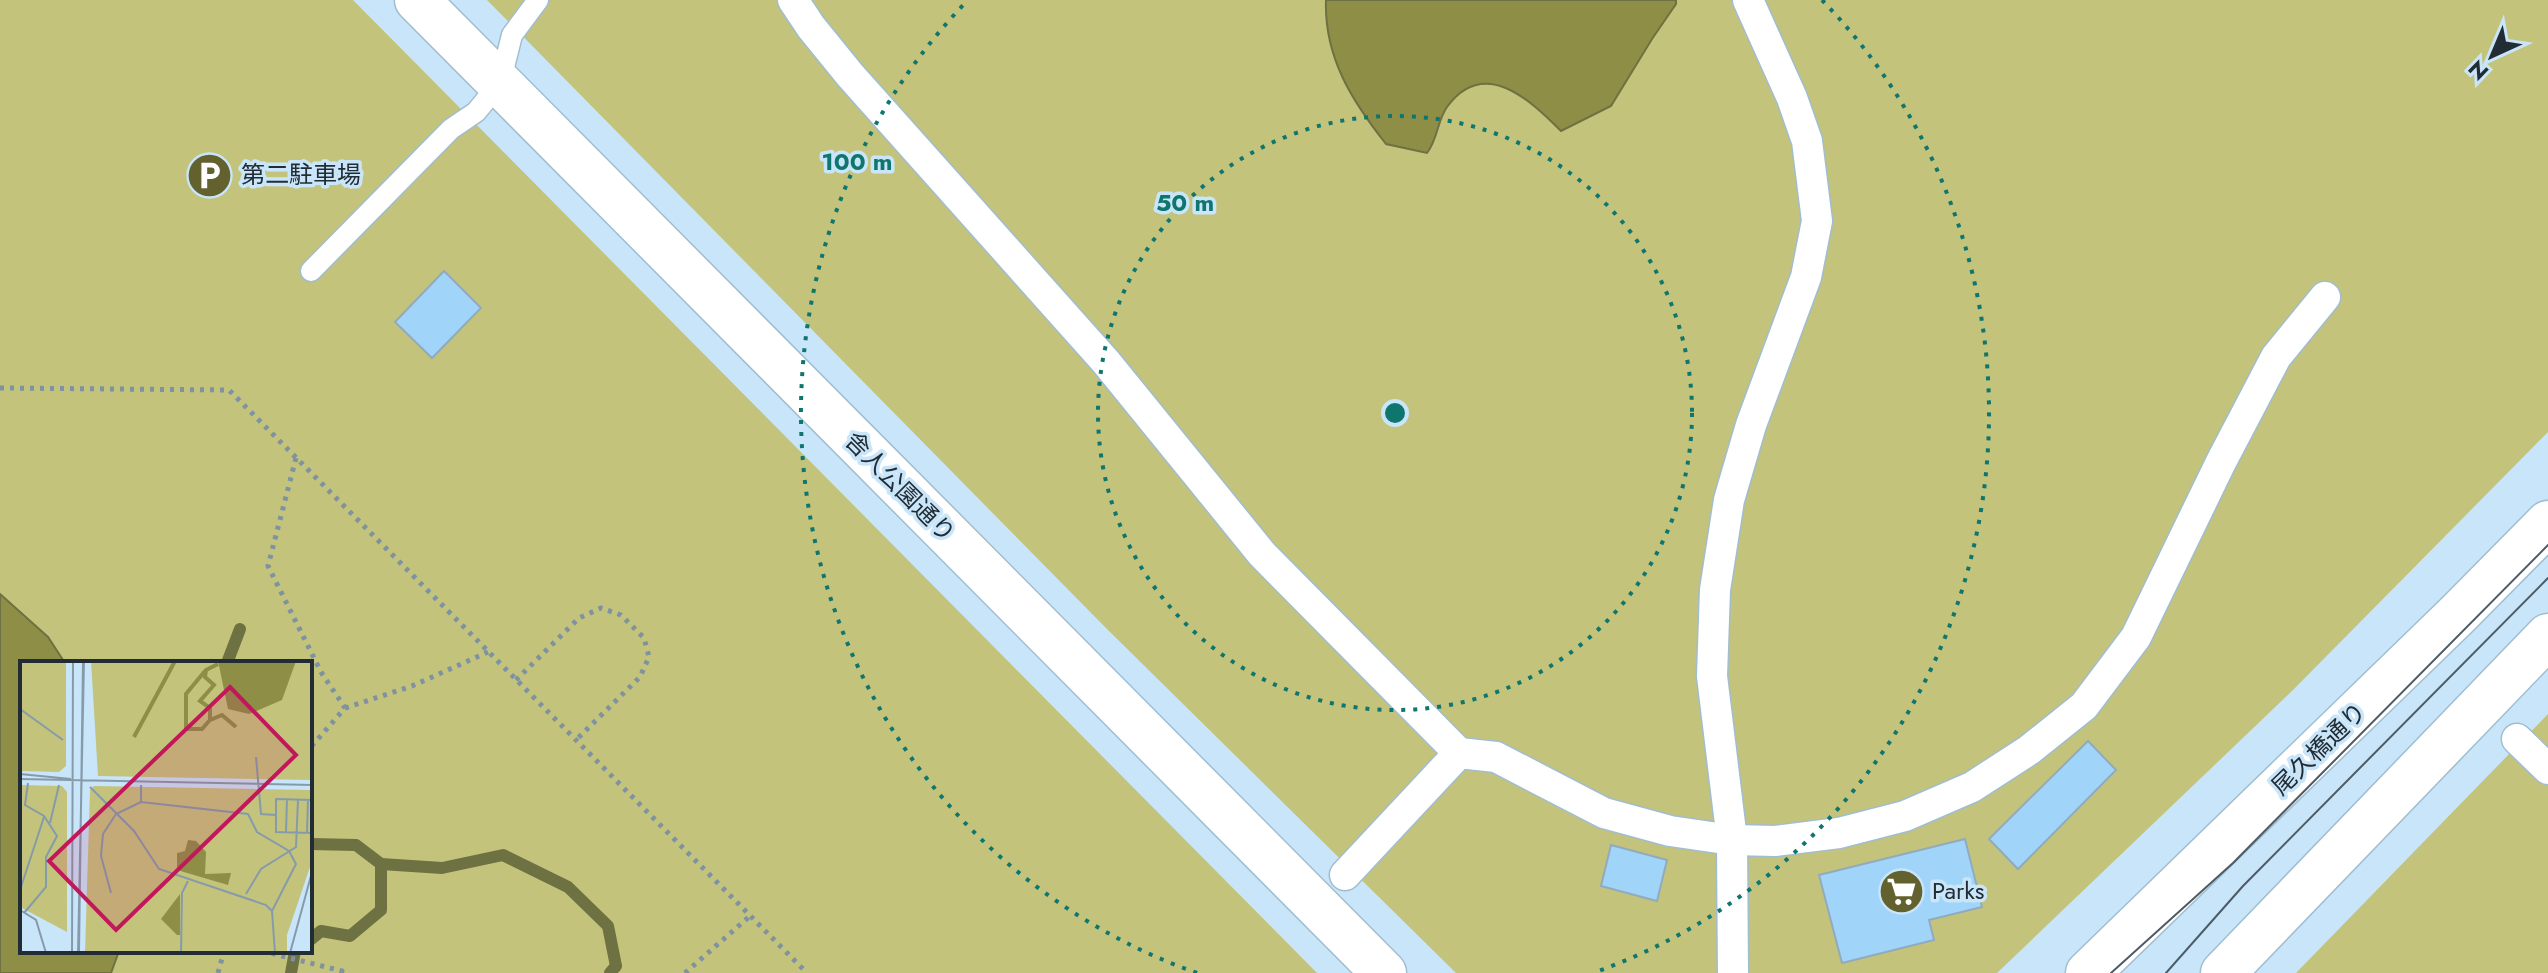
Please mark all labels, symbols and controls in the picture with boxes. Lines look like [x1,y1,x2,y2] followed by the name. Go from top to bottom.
[2452,16,2532,96] north arrow
[2461,53,2496,88] text: N
[822,144,892,179] text: 100 m
[186,151,234,199] parking icon: 第二駐車場
[241,157,361,192] place label: 第二駐車場
[1156,185,1214,220] text: 50 m
[1381,399,1409,427] centre of rings
[837,423,964,550] street label: 舎人公園通り
[20,661,312,953] inset map
[2263,694,2374,803] street label: 尾久橋通り
[1877,867,1925,915] supermarket icon: Parks
[1932,873,1984,908] place label: Parks

